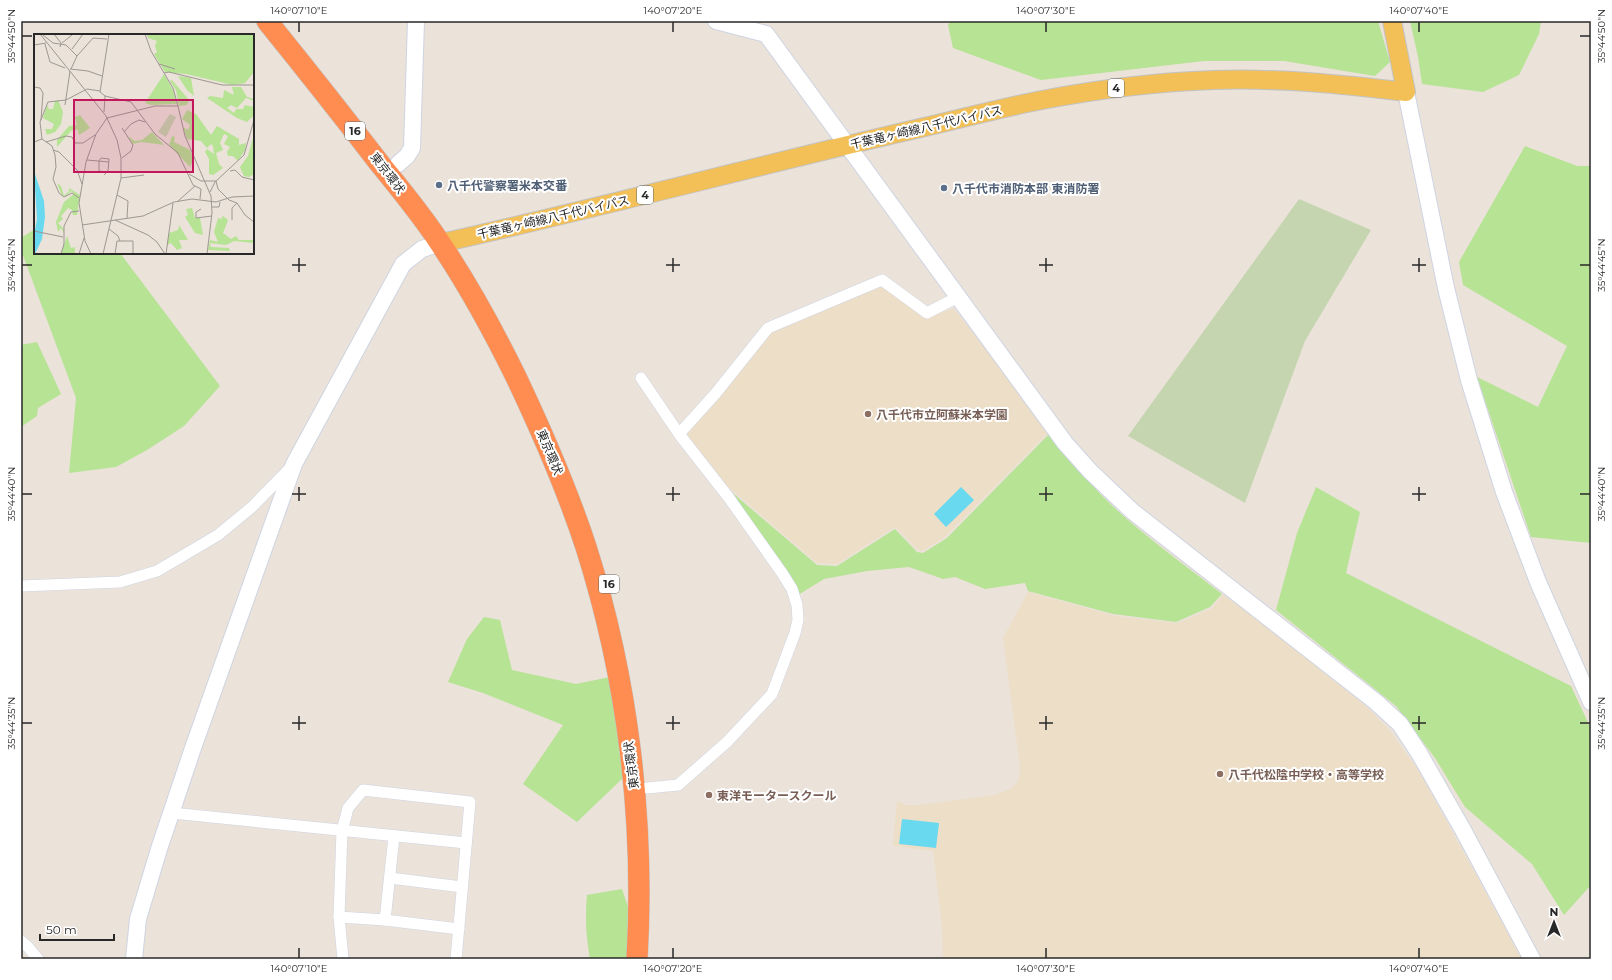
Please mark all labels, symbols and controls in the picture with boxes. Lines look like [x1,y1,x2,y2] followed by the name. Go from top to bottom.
[270,4,328,17] text: 140°07'10"E
[644,4,703,17] text: 140°07'20"E
[1017,4,1076,17] text: 140°07'30"E
[1389,4,1449,17] text: 140°07'40"E
[5,9,18,63] text: 35°44'50"N
[1595,9,1608,63] text: 35°44'50"N
[34,34,254,254] inset map
[1108,79,1124,97] road number: 4
[848,102,1004,152] street label: 千葉竜ヶ崎線八千代バイパス
[345,122,365,140] road number: 16
[367,149,409,197] street label: 東京環状
[447,178,568,193] place label: 八千代警察署米本交番
[434,180,444,190] marker: 八千代警察署米本交番
[952,181,1099,196] place label: 八千代市消防本部 東消防署
[939,183,949,193] marker: 八千代市消防本部 東消防署
[637,186,653,204] road number: 4
[475,192,631,242] street label: 千葉竜ヶ崎線八千代バイパス
[5,238,18,292] text: 35°44'45"N
[1595,238,1608,292] text: 35°44'45"N
[876,407,1008,422] place label: 八千代市立阿蘇米本学園
[863,409,873,419] marker: 八千代市立阿蘇米本学園
[534,427,566,477] street label: 東京環状
[5,467,18,521] text: 35°44'40"N
[1595,467,1608,521] text: 35°44'40"N
[599,575,619,593] road number: 16
[5,696,18,750] text: 35°44'35"N
[1595,696,1608,750] text: 35°44'35"N
[621,740,641,790] street label: 東京環状
[1228,767,1384,782] place label: 八千代松陰中学校・高等学校
[1215,769,1225,779] marker: 八千代松陰中学校・高等学校
[717,788,836,803] place label: 東洋モータースクール
[704,790,714,800] marker: 東洋モータースクール
[1534,902,1574,942] north arrow
[1550,905,1558,919] text: N
[40,916,114,942] scale bar
[46,922,77,937] text: 50 m
[270,962,328,975] text: 140°07'10"E
[644,962,703,975] text: 140°07'20"E
[1017,962,1076,975] text: 140°07'30"E
[1389,962,1449,975] text: 140°07'40"E

